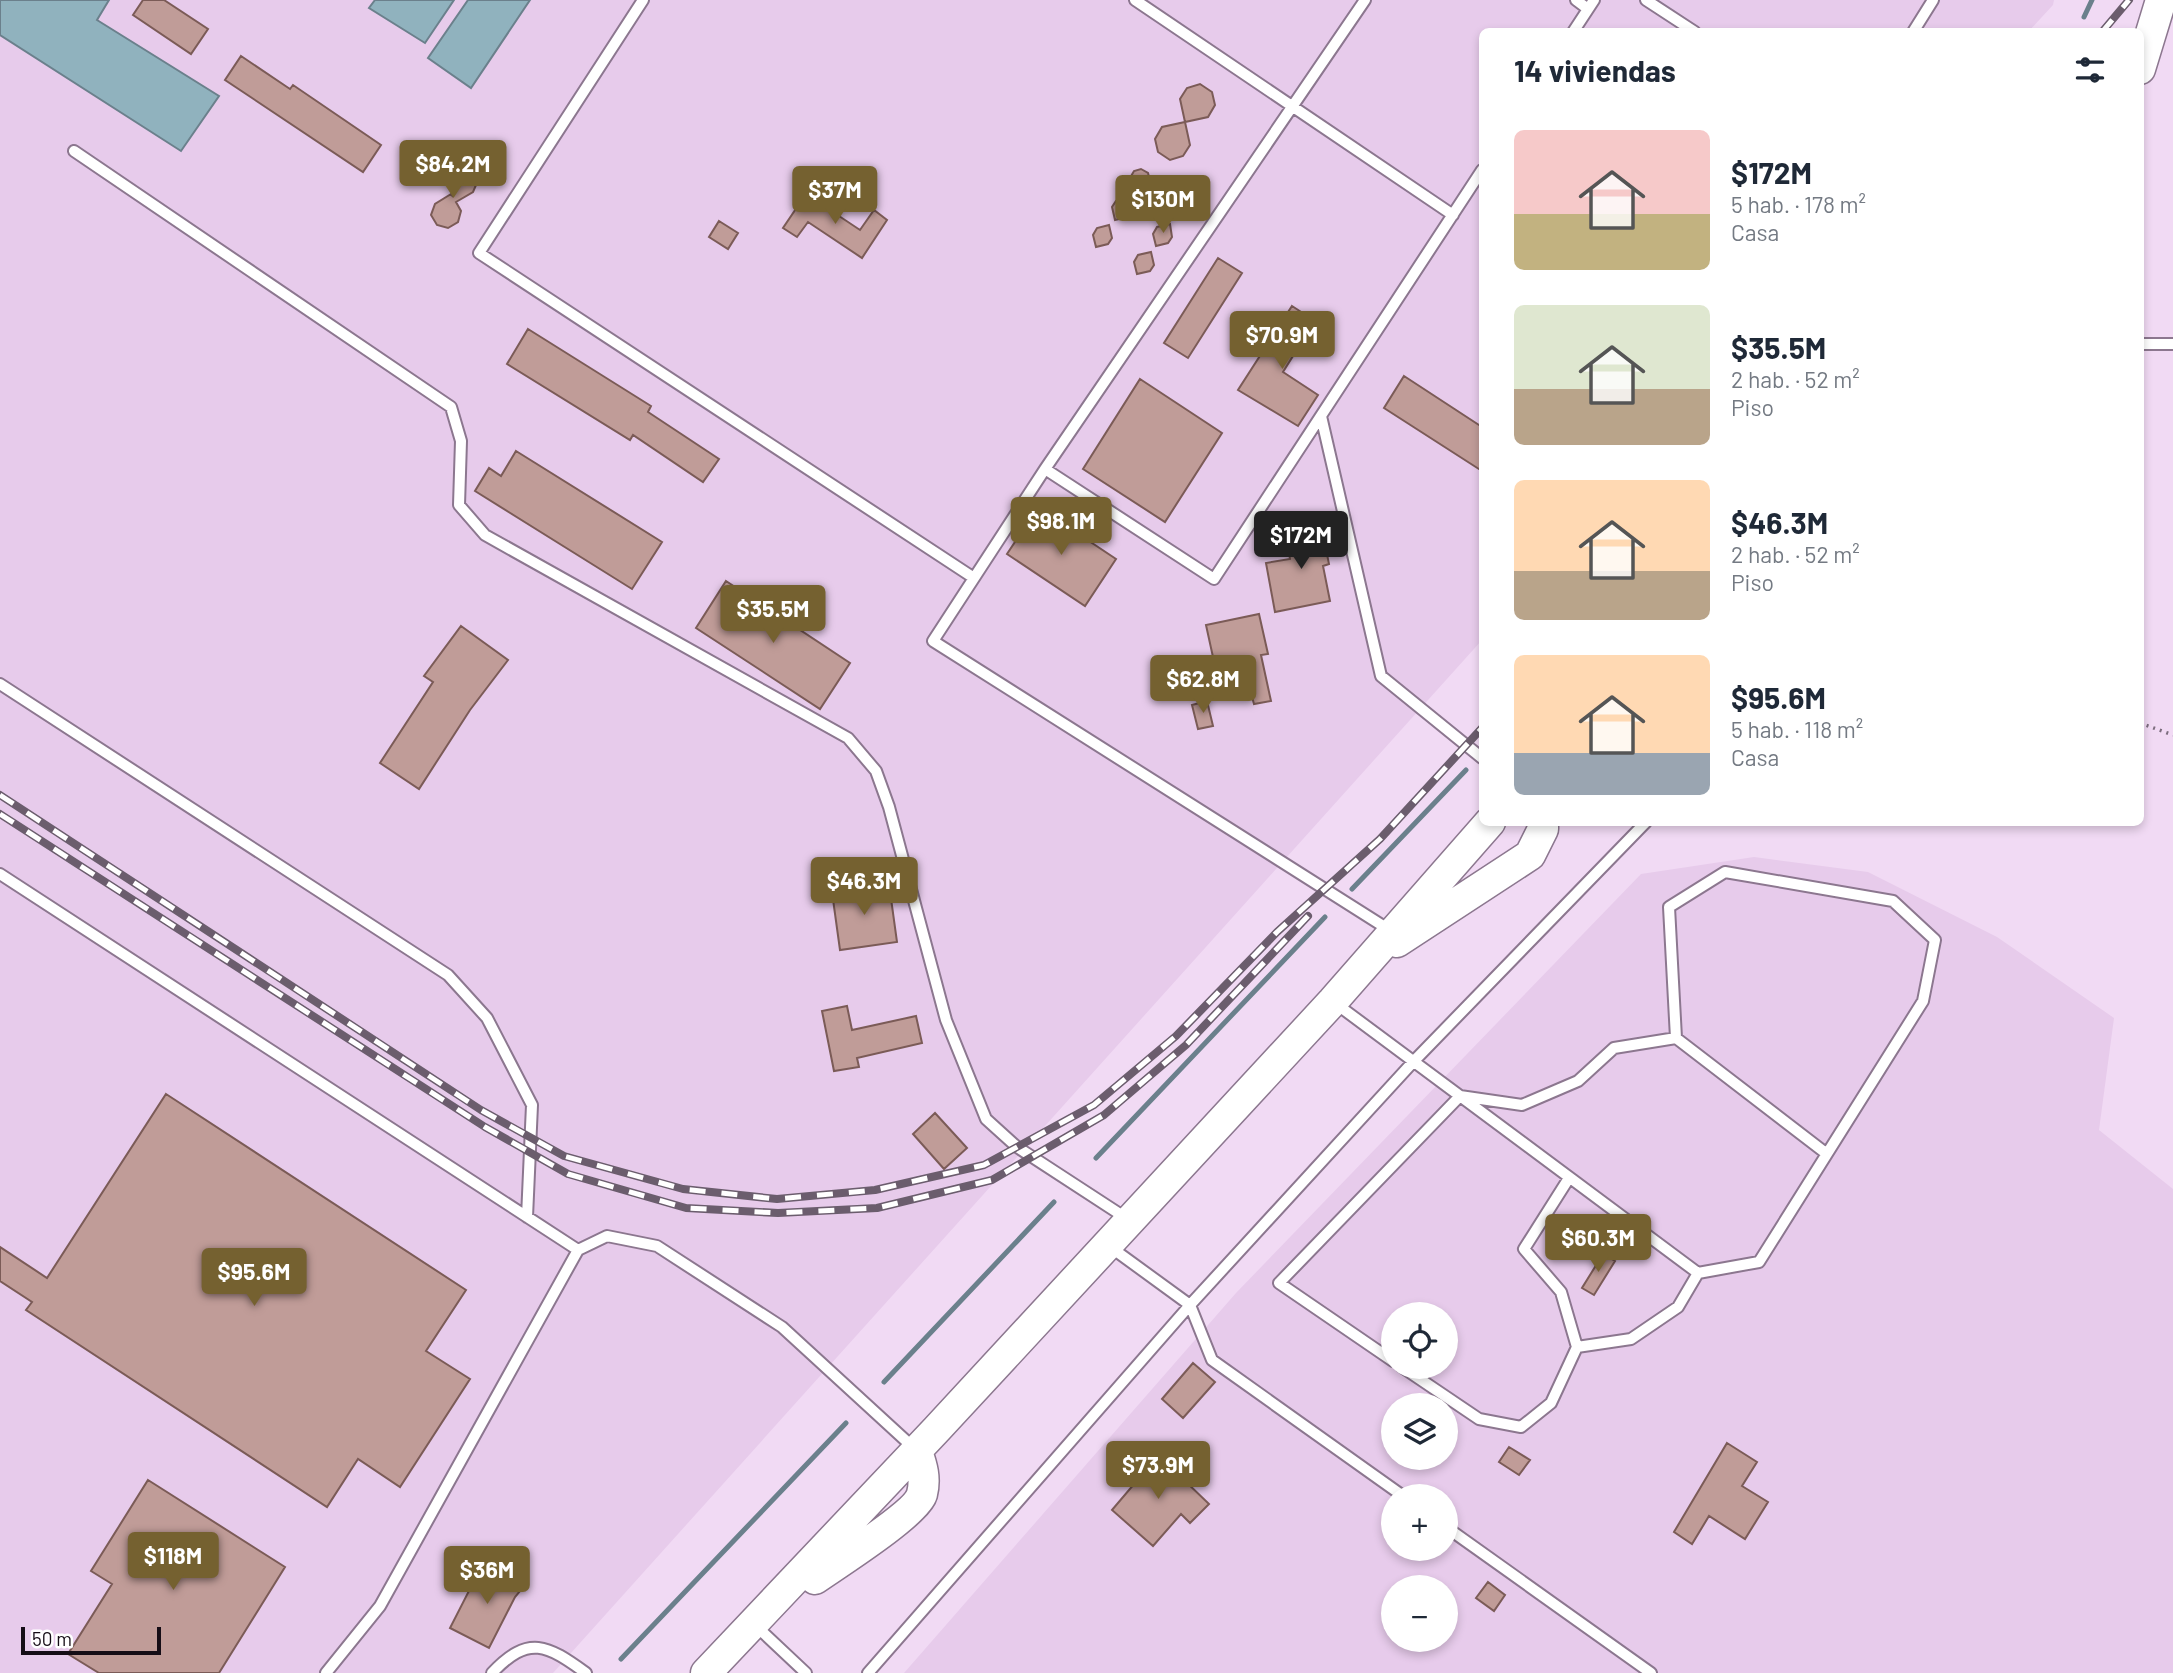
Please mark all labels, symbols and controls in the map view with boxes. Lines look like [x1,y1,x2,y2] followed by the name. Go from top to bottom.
[2071,51,2109,89] icon: filters
[1514,52,1676,88] text: 14 viviendas
[396,140,510,200] pin: $84.2M
[415,149,491,177] text: $84.2M
[1731,154,1812,190] text: $172M
[1570,158,1654,242] icon: home
[794,166,876,226] pin: $37M
[808,175,862,203] text: $37M
[1114,176,1212,235] pin: $130M
[1131,184,1195,212] text: $130M
[1731,190,1866,218] text: 5 hab. · 178 m²
[1731,218,1779,246] text: Casa
[1225,312,1339,371] pin: $70.9M
[1246,320,1318,348] text: $70.9M
[1731,329,1826,365] text: $35.5M
[1570,333,1654,417] icon: home
[1731,365,1860,393] text: 2 hab. · 52 m²
[1731,393,1774,421] text: Piso
[1004,498,1118,557] pin: $98.1M
[1731,504,1828,540] text: $46.3M
[1027,506,1095,534] text: $98.1M
[1570,508,1654,592] icon: home
[1252,512,1350,571] pin: $172M
[1270,520,1332,548] text: $172M
[1731,540,1860,568] text: 2 hab. · 52 m²
[1731,568,1774,596] text: Piso
[716,586,830,645] pin: $35.5M
[736,594,810,622] text: $35.5M
[1146,656,1260,715] pin: $62.8M
[1166,664,1240,692] text: $62.8M
[1731,679,1826,715] text: $95.6M
[1570,683,1654,767] icon: home
[1731,715,1863,743] text: 5 hab. · 118 m²
[1731,743,1779,771] text: Casa
[807,858,921,917] pin: $46.3M
[827,866,901,894] text: $46.3M
[1541,1214,1655,1274] pin: $60.3M
[1561,1223,1635,1251] text: $60.3M
[197,1248,311,1308] pin: $95.6M
[218,1257,290,1285] text: $95.6M
[1381,1302,1458,1652] map controls
[1381,1302,1458,1379] button: locate
[1381,1393,1458,1470] button: layers
[1101,1442,1215,1501] pin: $73.9M
[1122,1450,1194,1478] text: $73.9M
[1381,1484,1458,1561] button: +
[124,1532,222,1592] pin: $118M
[144,1541,202,1569] text: $118M
[446,1546,528,1606] pin: $36M
[460,1555,514,1583] text: $36M
[1381,1575,1458,1652] button: −
[21,1624,161,1656] scale bar
[32,1627,72,1650] text: 50 m

